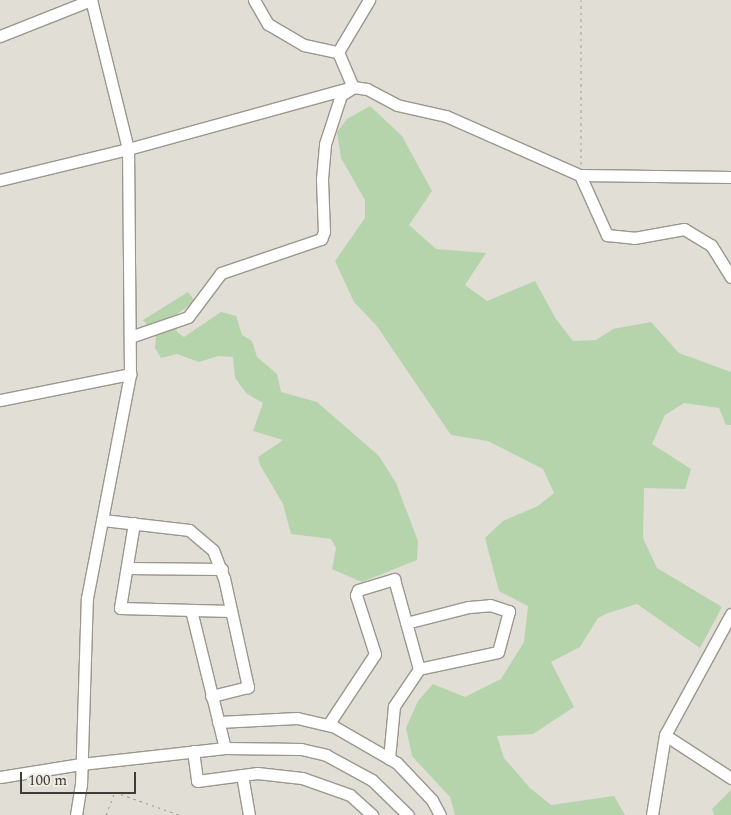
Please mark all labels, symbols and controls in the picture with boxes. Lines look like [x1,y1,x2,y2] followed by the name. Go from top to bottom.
[22,762,139,794] scale bar
[28,769,67,792] text: 100 m

